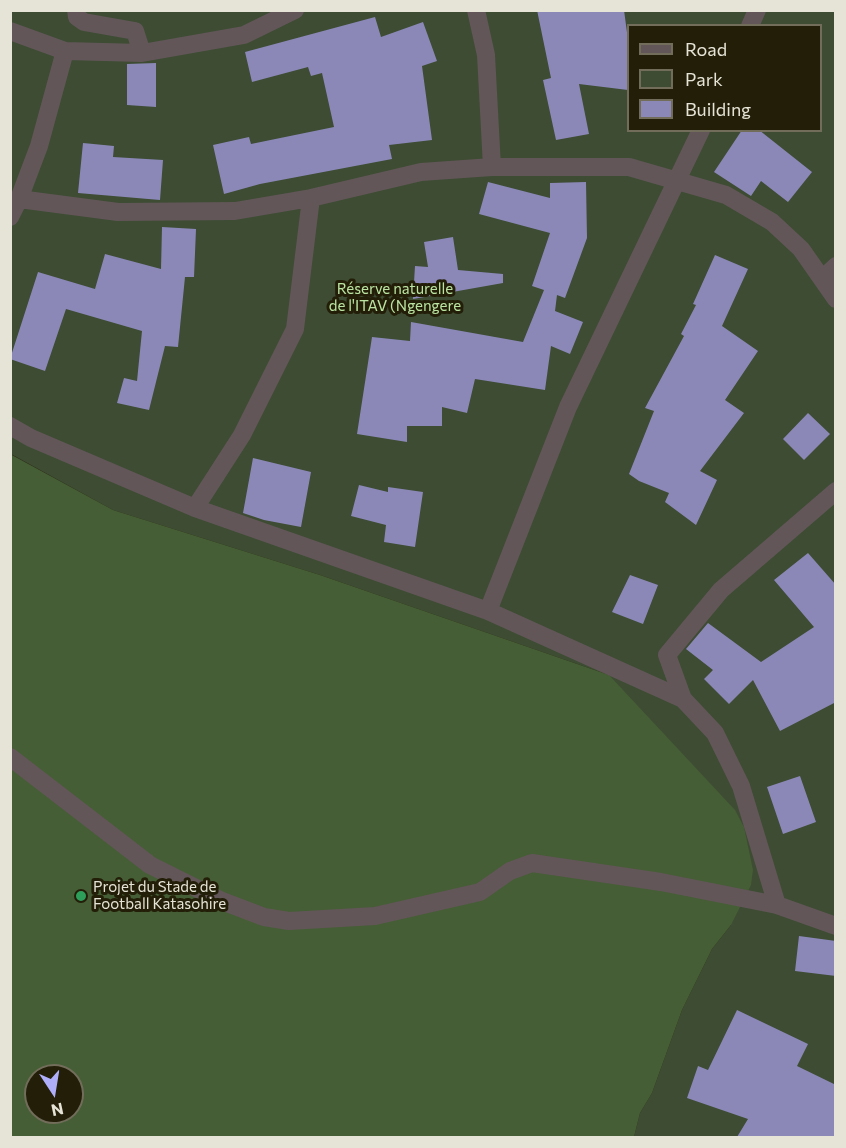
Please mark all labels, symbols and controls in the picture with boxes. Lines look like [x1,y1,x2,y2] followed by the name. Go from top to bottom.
[627,24,822,132] legend
[685,38,727,60] text: Road
[685,68,723,90] text: Park
[685,98,751,120] text: Building
[329,280,461,315] park label: Réserve naturelle de l'ITAV (Ngengere
[93,878,226,913] place label: Projet du Stade de Football Katasohire
[74,889,88,903] marker: Projet du Stade de Football Katasohire
[24,1064,84,1124] north arrow
[50,1100,65,1121] text: N

